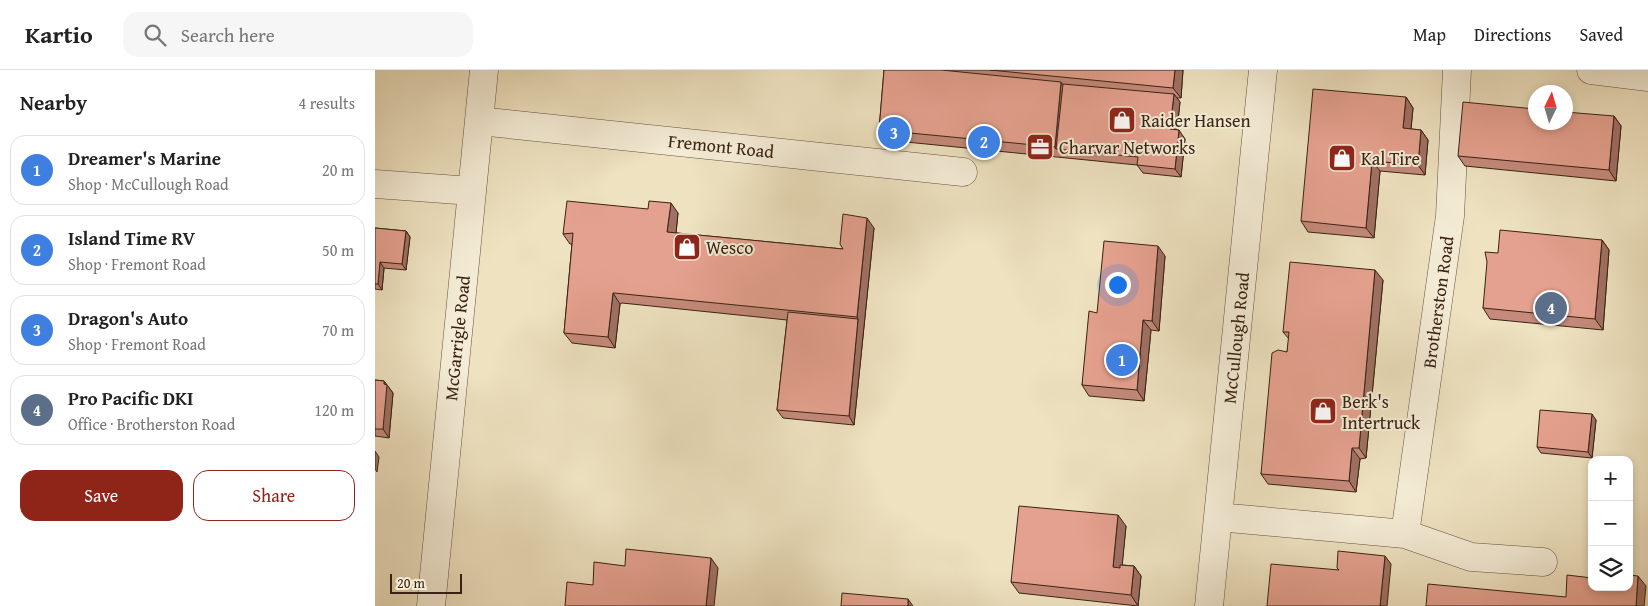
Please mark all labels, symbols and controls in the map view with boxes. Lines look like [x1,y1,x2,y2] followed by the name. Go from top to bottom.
[123,12,473,57] search box
[25,17,93,52] text: Kartio
[141,21,169,49] icon: search
[181,21,275,49] text: Search here
[1413,21,1446,48] text: Map
[1474,21,1551,48] text: Directions
[1579,21,1623,48] text: Saved
[1528,85,1573,130] north arrow
[20,87,87,118] text: Nearby
[298,91,355,115] text: 4 results
[1107,105,1137,135] shop icon: Raider Hansen
[1141,107,1251,134] place label: Raider Hansen
[878,114,910,152] pin: 3
[968,123,1000,161] pin: 2
[667,127,776,165] street label: Fremont Road
[1025,132,1055,162] office icon: Charvar Networks
[1059,134,1195,161] place label: Charvar Networks
[1327,143,1357,173] shop icon: Kal Tire
[68,144,221,172] text: Dreamer's Marine
[1361,145,1420,172] place label: Kal Tire
[33,158,41,182] text: 1
[322,158,354,182] text: 20 m
[68,172,229,196] text: Shop · McCullough Road
[68,224,195,252] text: Island Time RV
[672,232,702,262] shop icon: Wesco
[706,234,753,261] place label: Wesco
[1415,234,1461,370] street label: Brotherston Road
[33,238,41,262] text: 2
[322,238,354,262] text: 50 m
[68,252,206,276] text: Shop · Fremont Road
[1216,271,1256,405] street label: McCullough Road
[1105,272,1131,298] your location
[437,274,477,402] street label: McGarrigle Road
[1535,289,1567,327] pin: 4
[68,304,188,332] text: Dragon's Auto
[33,318,41,342] text: 3
[322,318,354,342] text: 70 m
[68,332,206,356] text: Shop · Fremont Road
[1106,341,1138,379] pin: 1
[68,384,194,412] text: Pro Pacific DKI
[1342,388,1421,436] place label: Berk's Intertruck
[1308,396,1338,426] shop icon: Berk's Intertruck
[33,398,41,422] text: 4
[314,398,354,422] text: 120 m
[68,412,235,436] text: Office · Brotherston Road
[1588,456,1633,591] map controls
[1588,456,1633,501] button: +
[20,470,183,521] button: Save
[193,470,355,521] button: Share
[1588,501,1633,546] button: −
[1588,546,1633,591] button: layers
[390,571,463,594] scale bar
[397,573,425,593] text: 20 m

